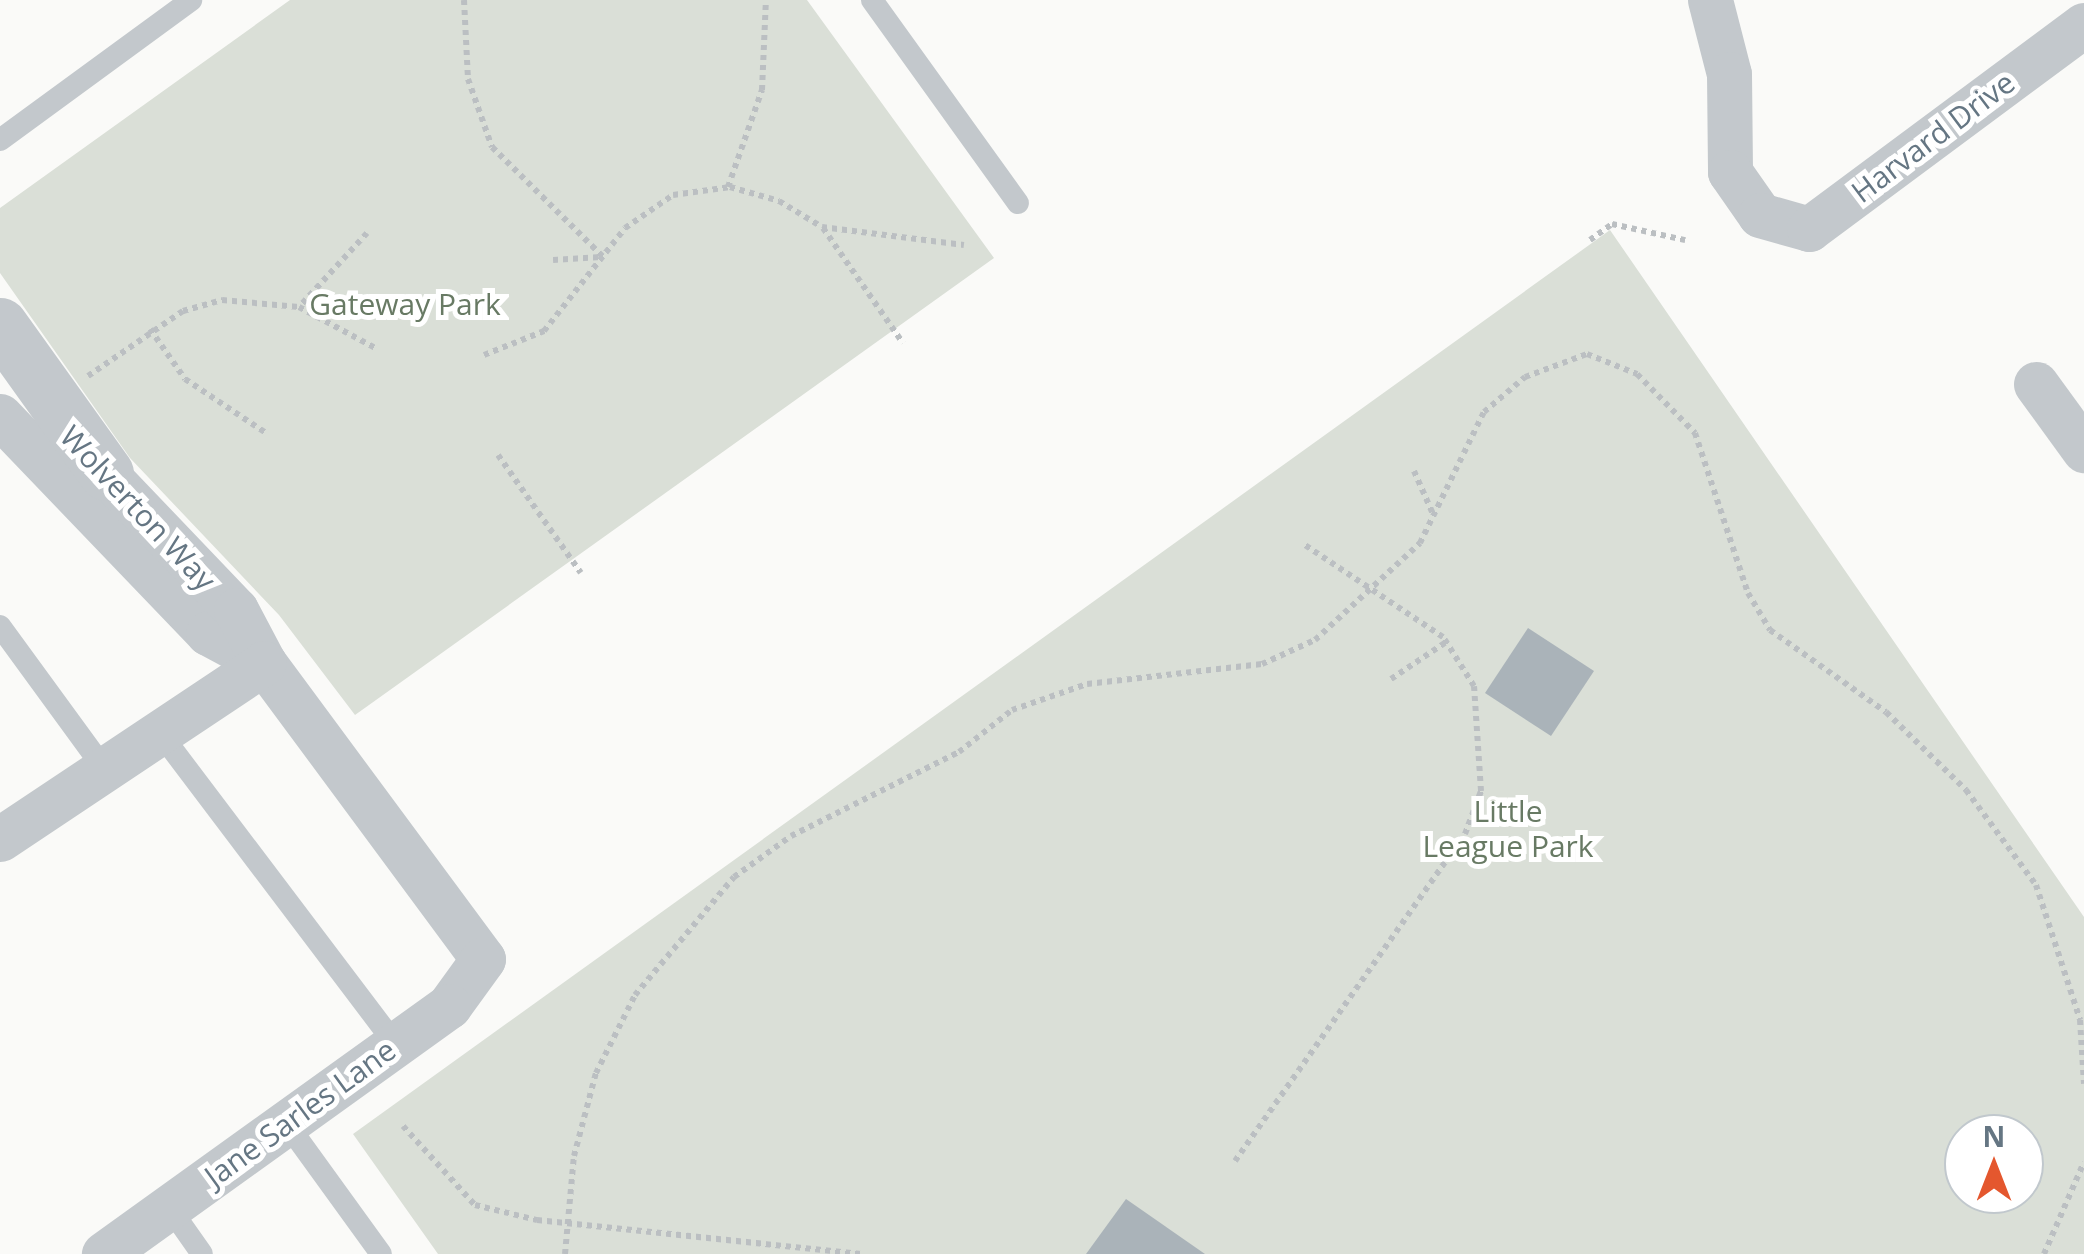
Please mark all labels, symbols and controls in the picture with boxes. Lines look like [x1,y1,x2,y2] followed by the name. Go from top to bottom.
[1844,64,2022,210] street label: Harvard Drive
[309,286,501,322] park label: Gateway Park
[53,418,223,598] street label: Wolverton Way
[1422,793,1594,864] park label: Little League Park
[198,1032,402,1194] street label: Jane Sarles Lane
[1944,1114,2044,1214] north arrow
[1983,1117,2005,1155] text: N

